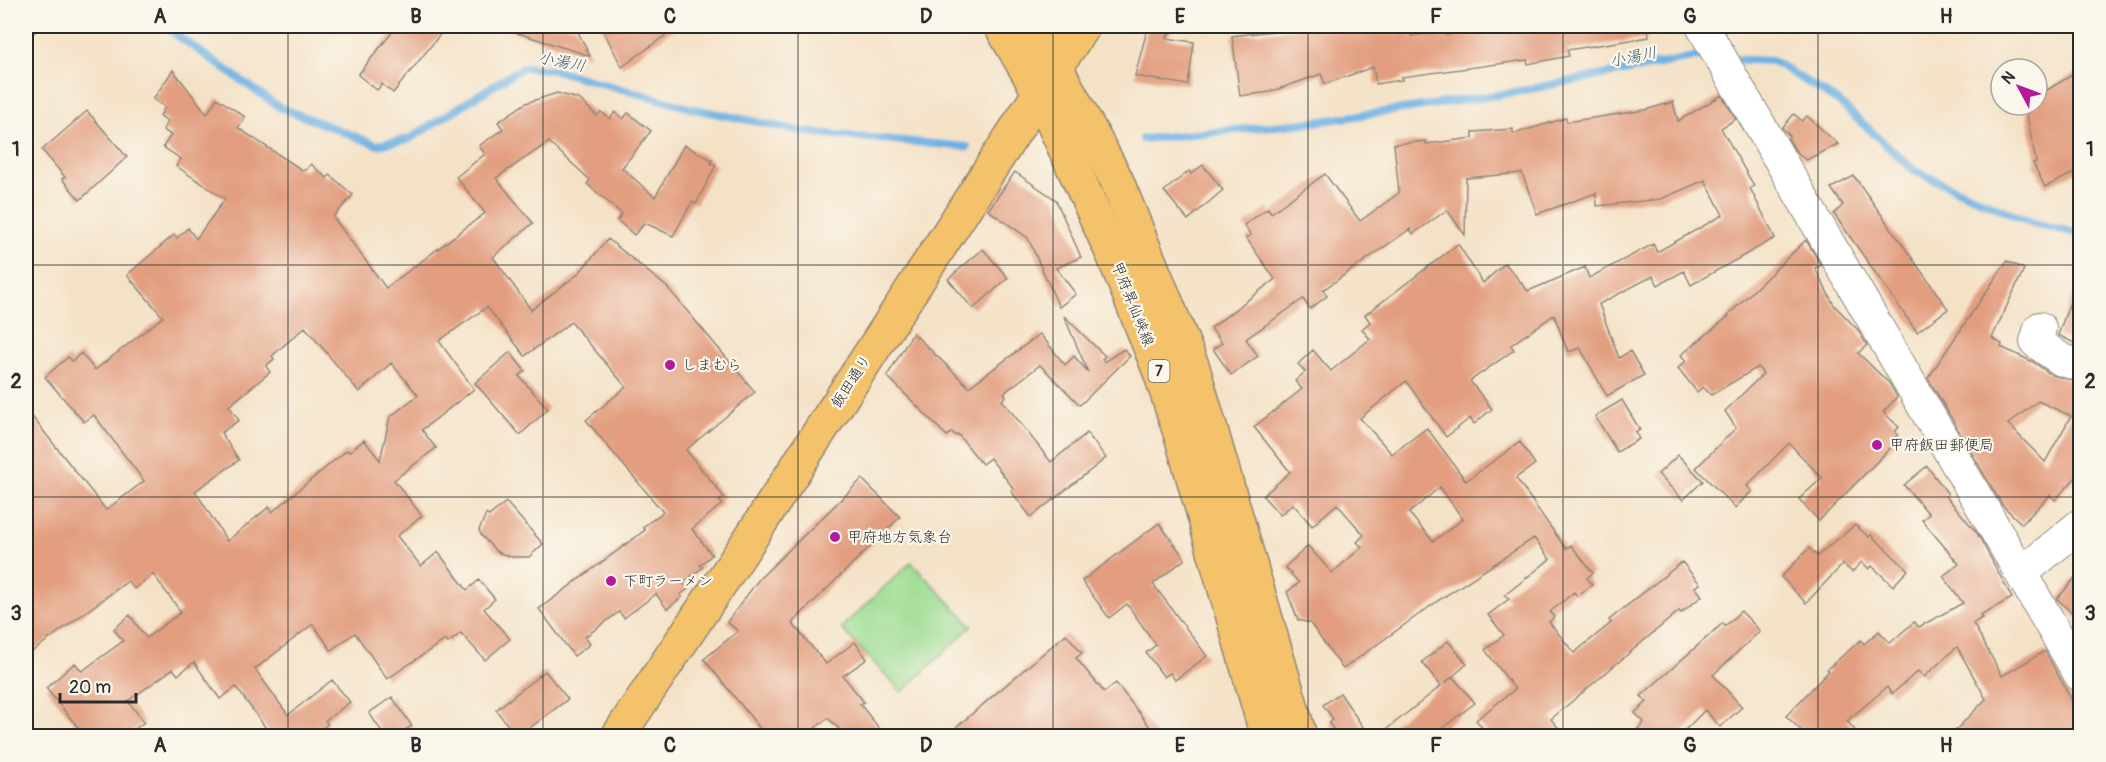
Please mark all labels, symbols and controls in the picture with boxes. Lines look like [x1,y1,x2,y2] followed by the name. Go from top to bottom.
[154,4,167,29] text: A
[410,4,422,29] text: B
[664,4,676,29] text: C
[920,4,933,29] text: D
[1175,4,1186,29] text: E
[1430,4,1442,29] text: F
[1683,4,1697,29] text: G
[1940,4,1953,29] text: H
[1608,43,1659,71] water label: 小湯川
[536,48,587,76] water label: 小湯川
[1989,57,2049,117] north arrow
[1997,67,2020,88] text: N
[12,137,20,162] text: 1
[2086,137,2094,162] text: 1
[1107,259,1158,349] street label: 甲府昇仙峡線
[827,351,876,412] street label: 飯田通り
[682,356,742,375] place label: しまむら
[663,358,677,372] marker: しまむら
[1148,360,1170,382] road number: 7
[10,369,22,394] text: 2
[2084,369,2096,394] text: 2
[1889,436,1994,455] place label: 甲府飯田郵便局
[1870,438,1884,452] marker: 甲府飯田郵便局
[847,528,952,547] place label: 甲府地方気象台
[828,530,842,544] marker: 甲府地方気象台
[623,572,713,591] place label: 下町ラーメン
[604,574,618,588] marker: 下町ラーメン
[10,601,22,626] text: 3
[2084,601,2096,626] text: 3
[60,666,136,704] scale bar
[69,676,111,699] text: 20 m
[154,733,167,758] text: A
[410,733,422,758] text: B
[664,733,676,758] text: C
[920,733,933,758] text: D
[1175,733,1186,758] text: E
[1430,733,1442,758] text: F
[1683,733,1697,758] text: G
[1940,733,1953,758] text: H

